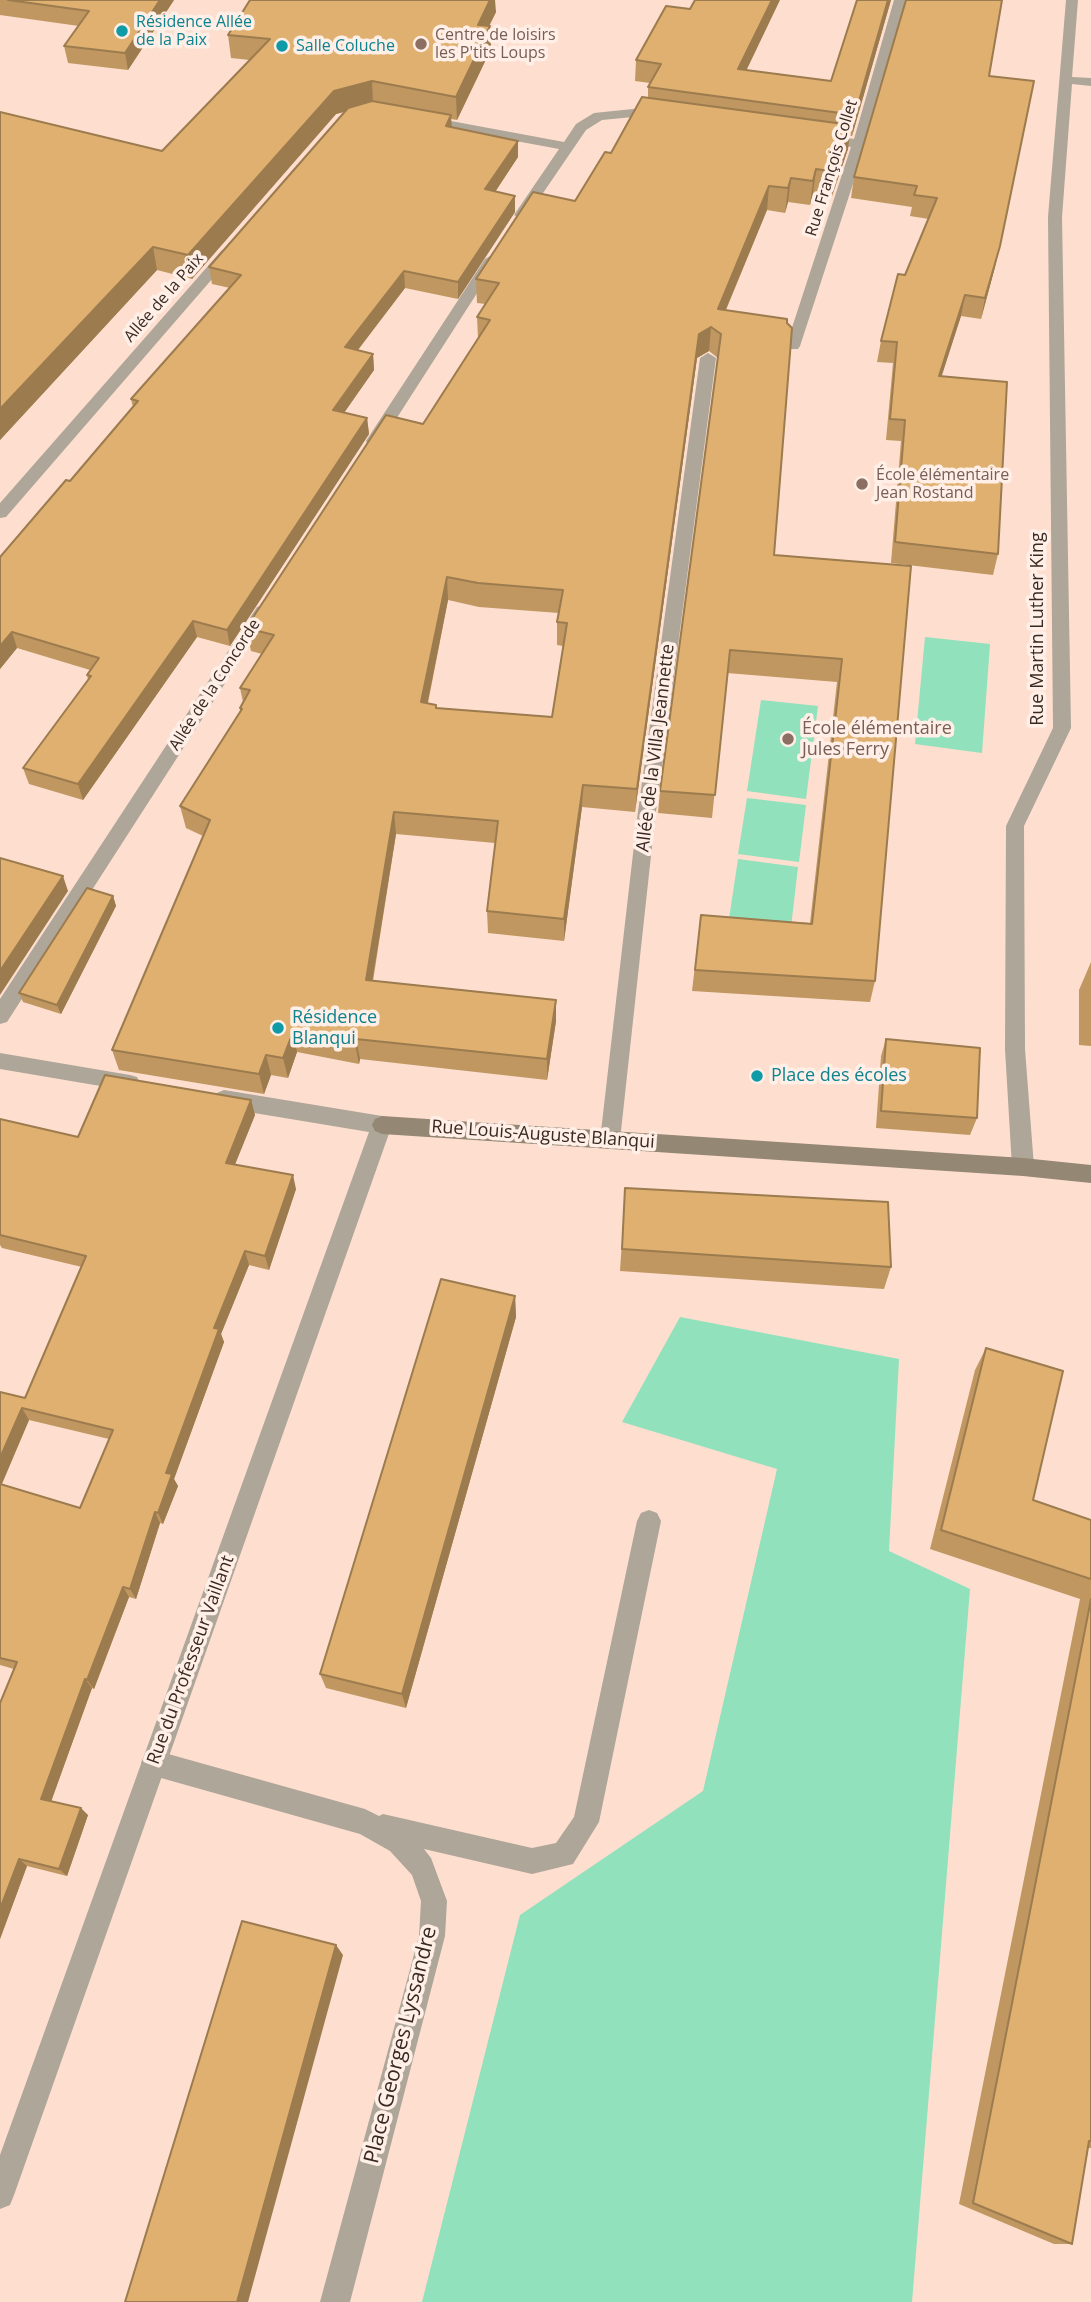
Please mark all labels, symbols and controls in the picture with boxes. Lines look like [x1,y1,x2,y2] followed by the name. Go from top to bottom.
[136,12,252,50] place label: Résidence Allée de la Paix
[114,23,130,39] marker: Résidence Allée de la Paix
[435,25,556,63] place label: Centre de loisirs les P'tits Loups
[296,36,395,56] place label: Salle Coluche
[413,36,429,52] marker: Centre de loisirs les P'tits Loups
[274,38,290,54] marker: Salle Coluche
[802,97,862,239] street label: Rue François Collet
[120,250,208,346] street label: Allée de la Paix
[876,465,1009,503] place label: École élémentaire Jean Rostand
[854,476,870,492] marker: École élémentaire Jean Rostand
[1027,532,1049,726] street label: Rue Martin Luther King
[165,616,265,754] street label: Allée de la Concorde
[633,643,679,853] street label: Allée de la Villa Jeannette
[802,718,952,760] place label: École élémentaire Jules Ferry
[780,731,796,747] marker: École élémentaire Jules Ferry
[292,1007,377,1050] place label: Résidence Blanqui
[270,1020,286,1036] marker: Résidence Blanqui
[771,1065,907,1087] place label: Place des écoles
[749,1068,765,1084] marker: Place des écoles
[431,1116,655,1154] street label: Rue Louis-Auguste Blanqui
[143,1552,239,1768] street label: Rue du Professeur Vaillant
[359,1924,443,2166] street label: Place Georges Lyssandre

